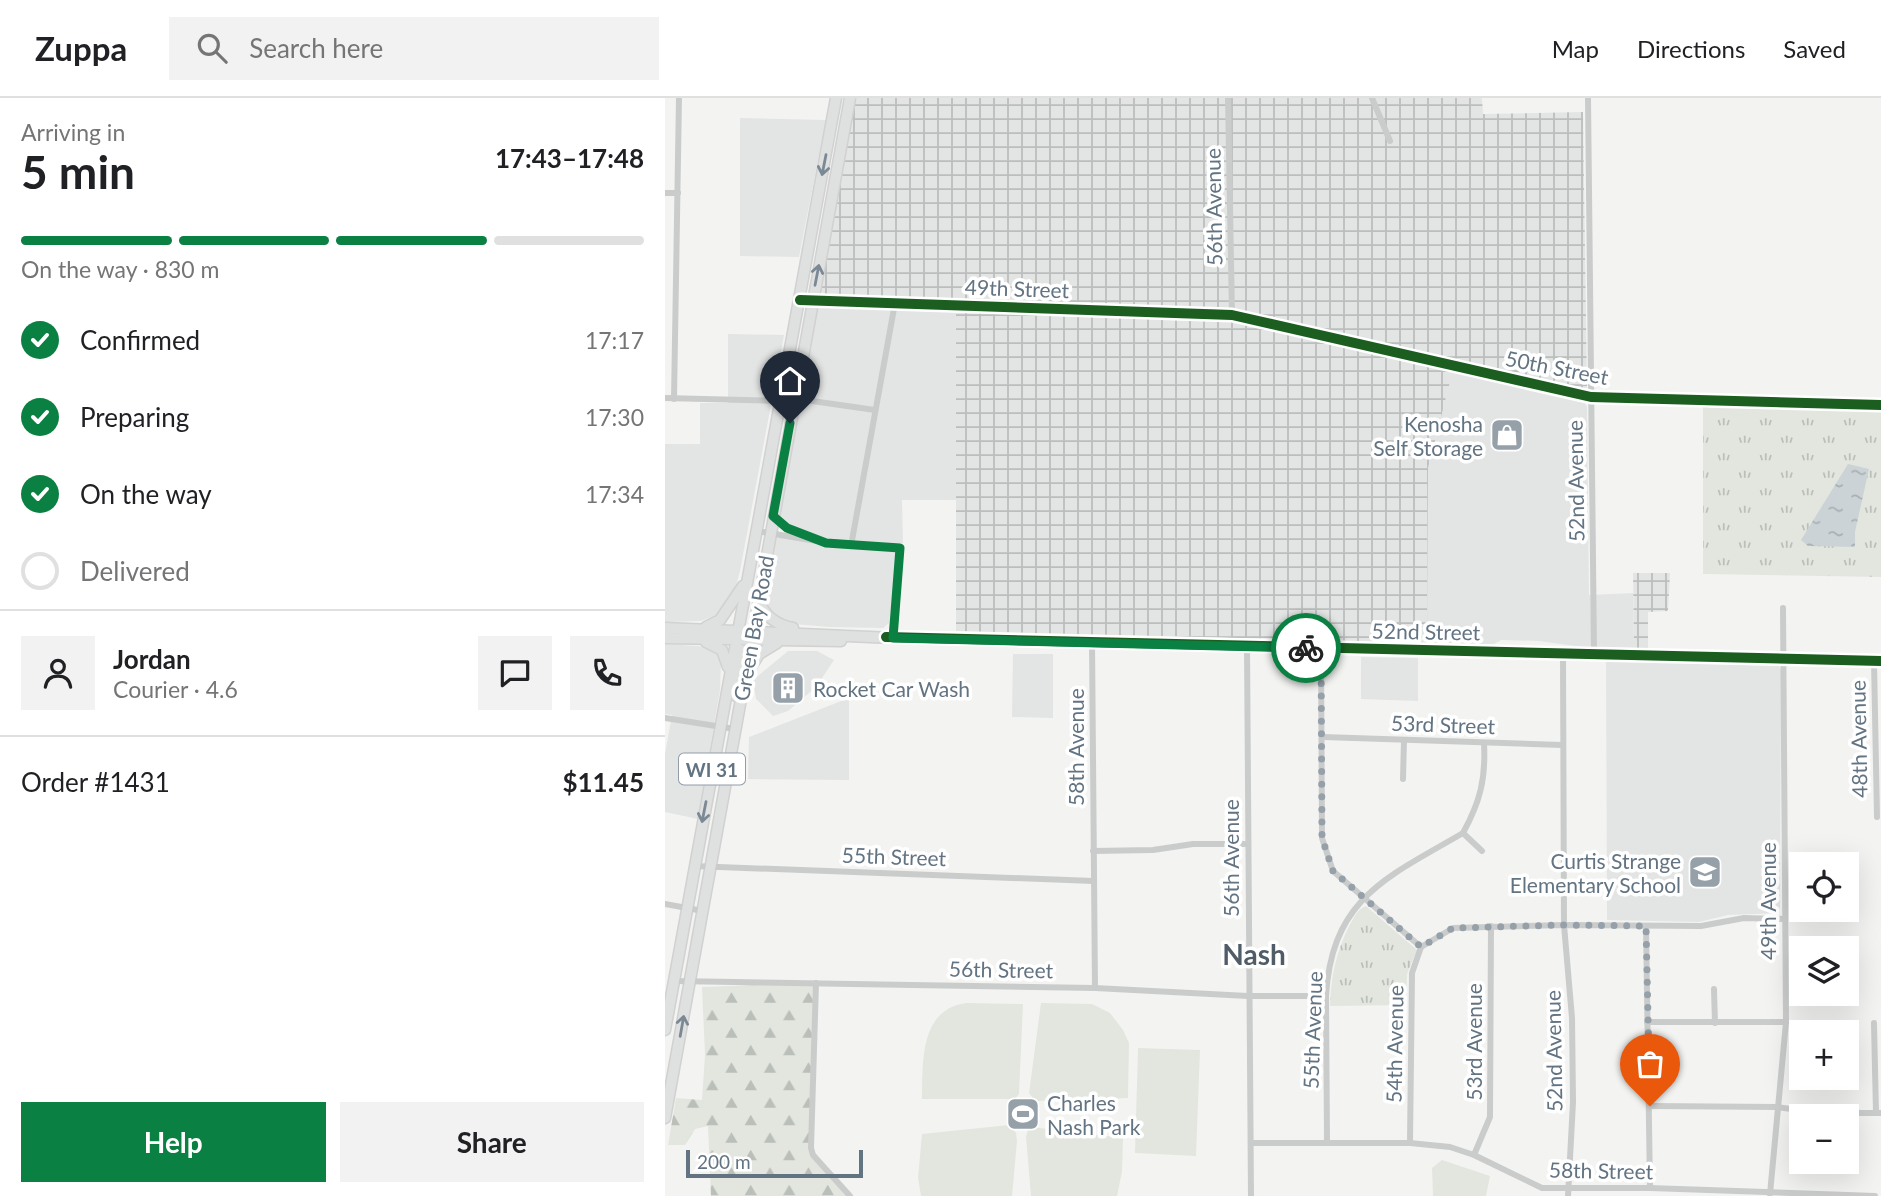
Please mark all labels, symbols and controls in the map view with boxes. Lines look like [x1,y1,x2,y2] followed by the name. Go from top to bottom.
[169,17,659,80] search box
[35,28,127,68] text: Zuppa
[193,29,231,67] icon: search
[249,32,383,64] text: Search here
[1552,34,1599,63] text: Map
[1637,34,1745,63] text: Directions
[1783,34,1846,63] text: Saved
[21,118,125,146] text: Arriving in
[495,142,644,174] text: 17:43–17:48
[21,144,135,199] text: 5 min
[1199,148,1227,266] street label: 56th Avenue
[817,153,830,176] one-way arrow
[21,255,220,283] text: On the way · 830 m
[811,264,824,287] one-way arrow
[964,274,1070,302] street label: 49th Street
[21,321,59,359] icon: check
[80,324,200,356] text: Confirmed
[585,326,644,354] text: 17:17
[1503,345,1611,389] street label: 50th Street
[760,351,820,423] pin
[771,362,809,400] icon: home
[21,398,59,436] icon: check
[80,401,189,433] text: Preparing
[585,403,644,431] text: 17:30
[1373,411,1483,460] place label: Kenosha Self Storage
[1488,416,1526,454] shop icon: Kenosha Self Storage
[1561,420,1589,542] street label: 52nd Avenue
[21,475,59,513] icon: check
[80,478,212,510] text: On the way
[585,480,644,508] text: 17:34
[728,553,778,703] street label: Green Bay Road
[80,555,190,587] text: Delivered
[1271,613,1341,683] courier
[1372,618,1481,644] street label: 52nd Street
[1287,629,1325,667] icon: bike
[21,636,95,710] button: person
[478,636,552,710] button: chat
[570,636,644,710] button: phone
[113,643,191,675] text: Jordan
[769,669,807,707] building icon: Rocket Car Wash
[113,675,238,703] text: Courier · 4.6
[813,676,970,701] place label: Rocket Car Wash
[1844,680,1872,798] street label: 48th Avenue
[1063,688,1088,806] street label: 58th Avenue
[1391,710,1496,738] street label: 53rd Street
[679,754,745,784] road number: WI 31
[21,766,170,798] text: Order #1431
[562,766,644,798] text: $11.45
[1218,799,1243,917] street label: 56th Avenue
[696,800,710,823] one-way arrow
[841,842,947,870] street label: 55th Street
[1755,842,1780,960] street label: 49th Avenue
[1510,848,1681,897] place label: Curtis Strange Elementary School
[1789,852,1859,1174] map controls
[1789,852,1859,922] button: locate
[1686,853,1724,891] school or university icon: Curtis Strange Elementary School
[1789,936,1859,1006] button: layers
[1222,937,1286,971] district label: Nash
[949,956,1054,982] street label: 56th Street
[1297,971,1327,1089] street label: 55th Avenue
[1461,983,1486,1101] street label: 53rd Avenue
[1380,985,1408,1103] street label: 54th Avenue
[1539,990,1567,1112] street label: 52nd Avenue
[676,1015,689,1038] one-way arrow
[1789,1020,1859,1090] button: +
[1620,1034,1680,1106] pin
[1631,1045,1669,1083] icon: bag
[1047,1090,1141,1139] place label: Charles Nash Park
[1004,1095,1042,1133] sports icon: Charles Nash Park
[21,1102,326,1182] button: Help
[340,1102,644,1182] button: Share
[1789,1104,1859,1174] button: −
[686,1147,863,1179] scale bar
[697,1150,751,1173] text: 200 m
[1549,1157,1654,1183] street label: 58th Street

